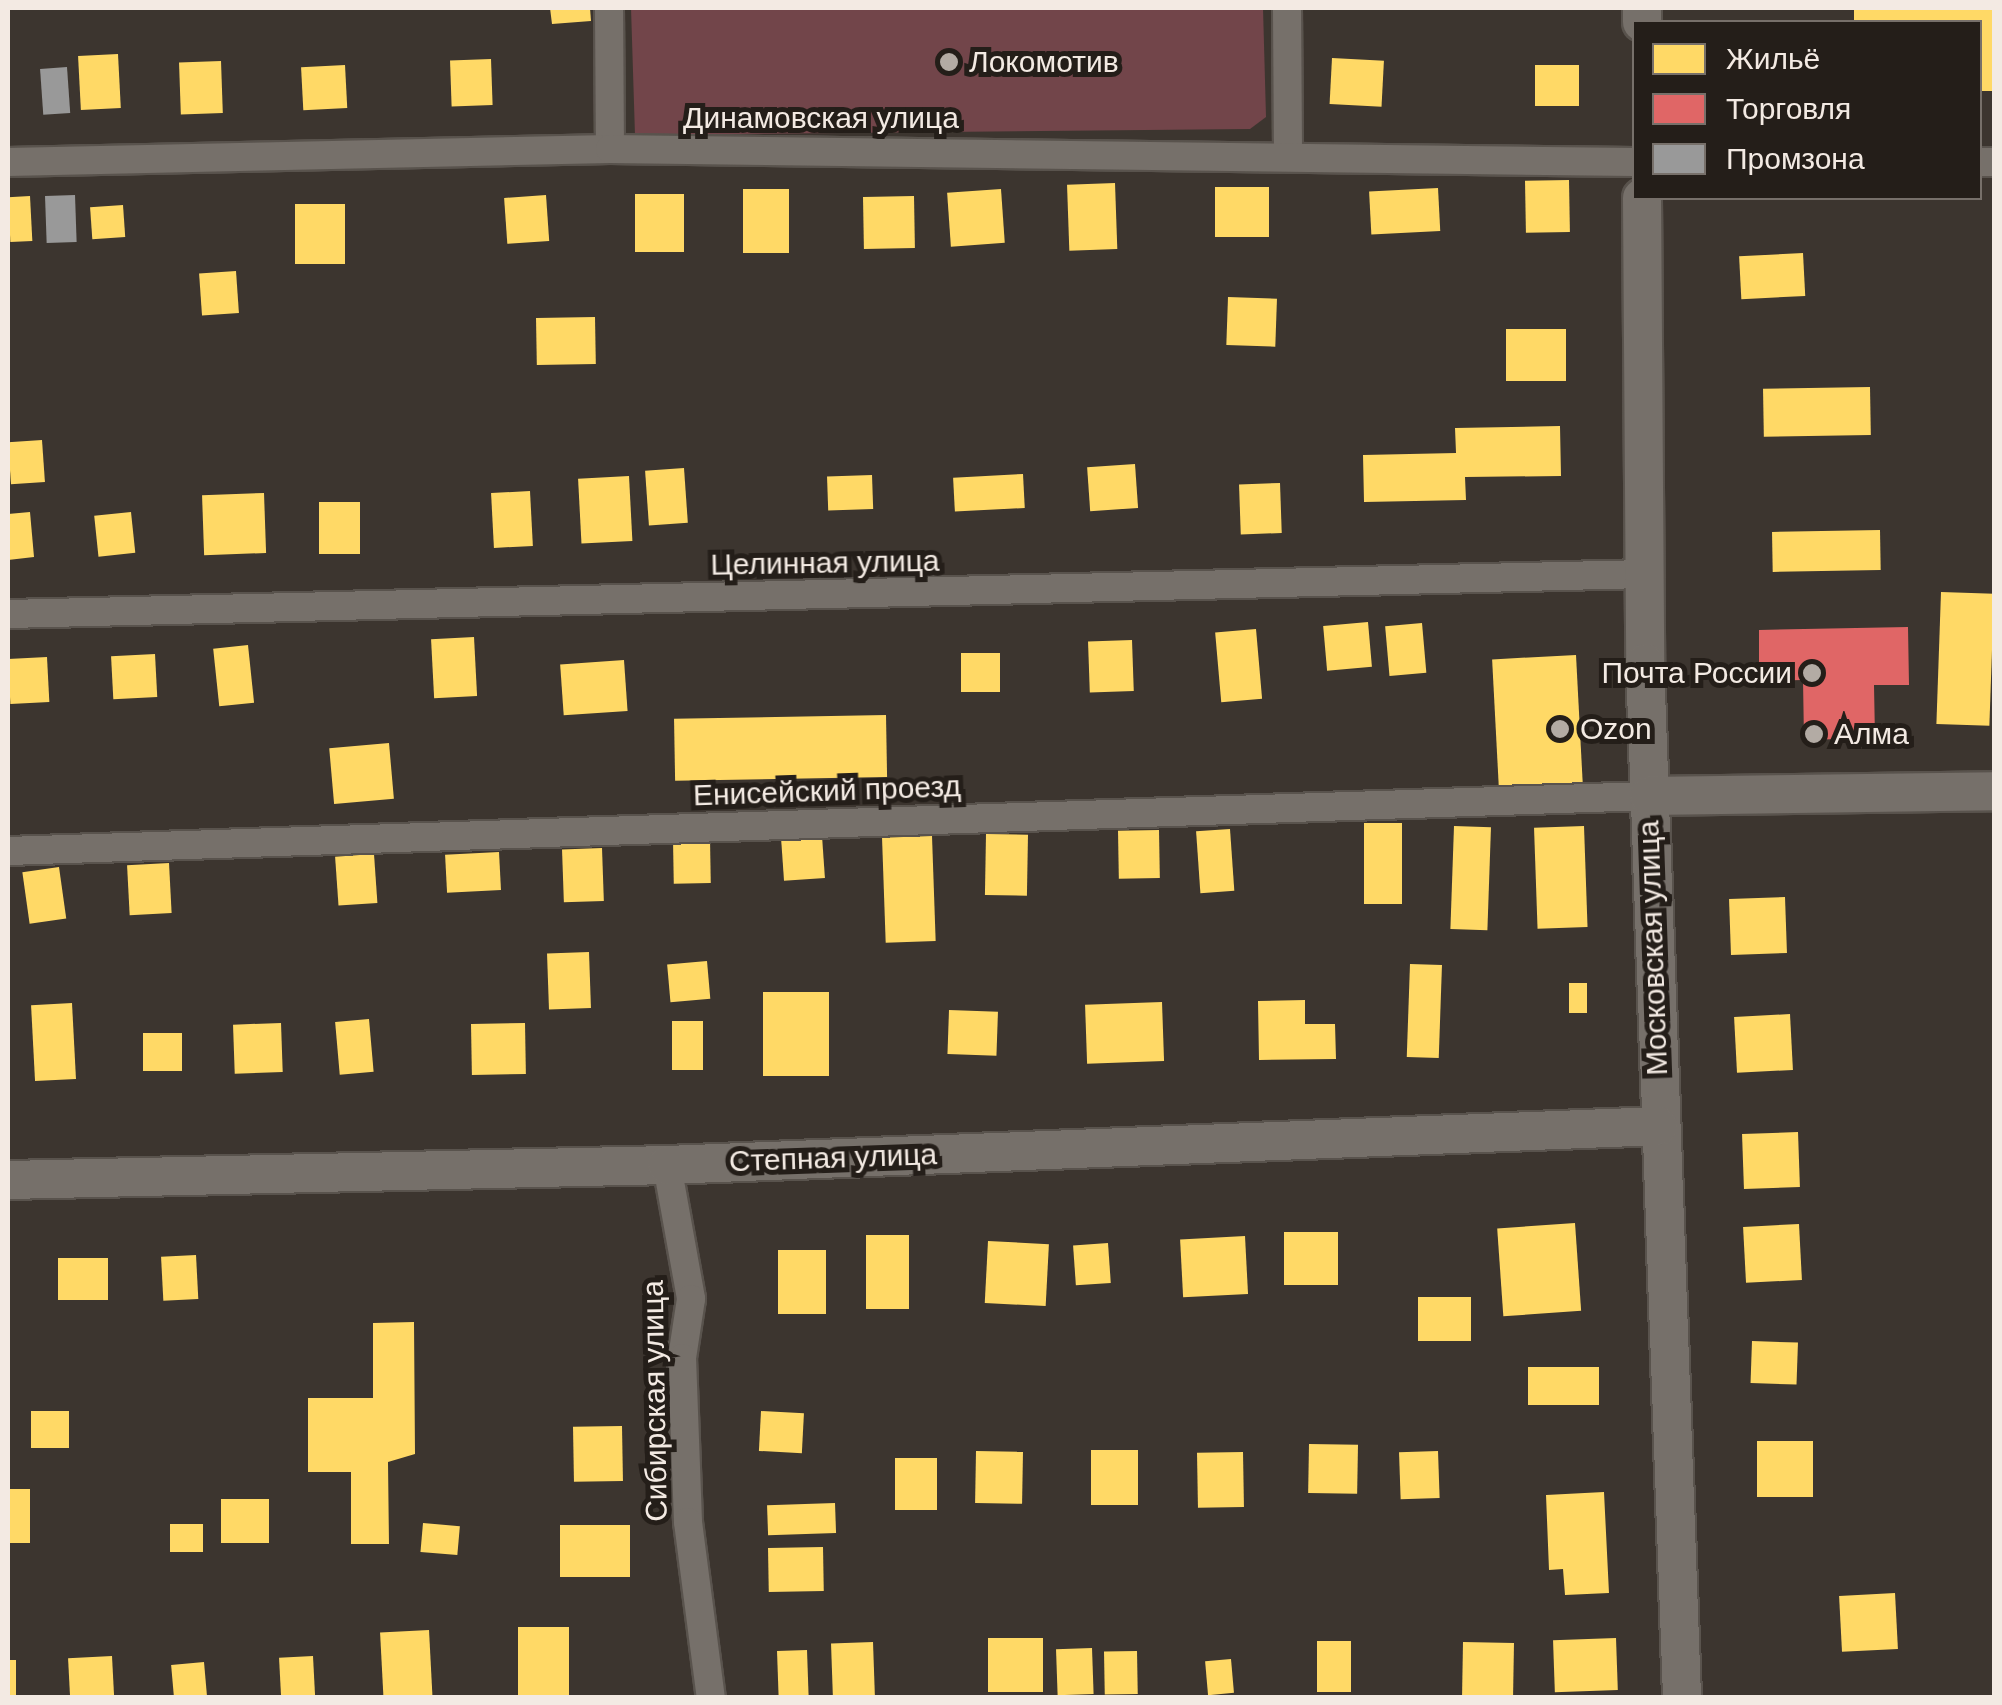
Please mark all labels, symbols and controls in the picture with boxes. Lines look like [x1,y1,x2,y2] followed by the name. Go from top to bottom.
[1632,20,1982,200] legend
[1726,42,1820,75] text: Жильё
[969,44,1119,80] place label: Локомотив
[938,51,960,73] marker: Локомотив
[1726,92,1851,125] text: Торговля
[683,100,959,136] street label: Динамовская улица
[1726,142,1865,175] text: Промзона
[710,543,940,583] street label: Целинная улица
[1601,655,1792,691] place label: Почта России
[1801,662,1823,684] marker: Почта России
[1580,711,1652,747] place label: Ozon
[1834,716,1909,752] place label: Алма
[1549,718,1571,740] marker: Ozon
[1803,723,1825,745] marker: Алма
[692,768,962,814] street label: Енисейский проезд
[1631,820,1675,1076] street label: Московская улица
[728,1136,938,1180] street label: Степная улица
[635,1280,675,1522] street label: Сибирская улица

